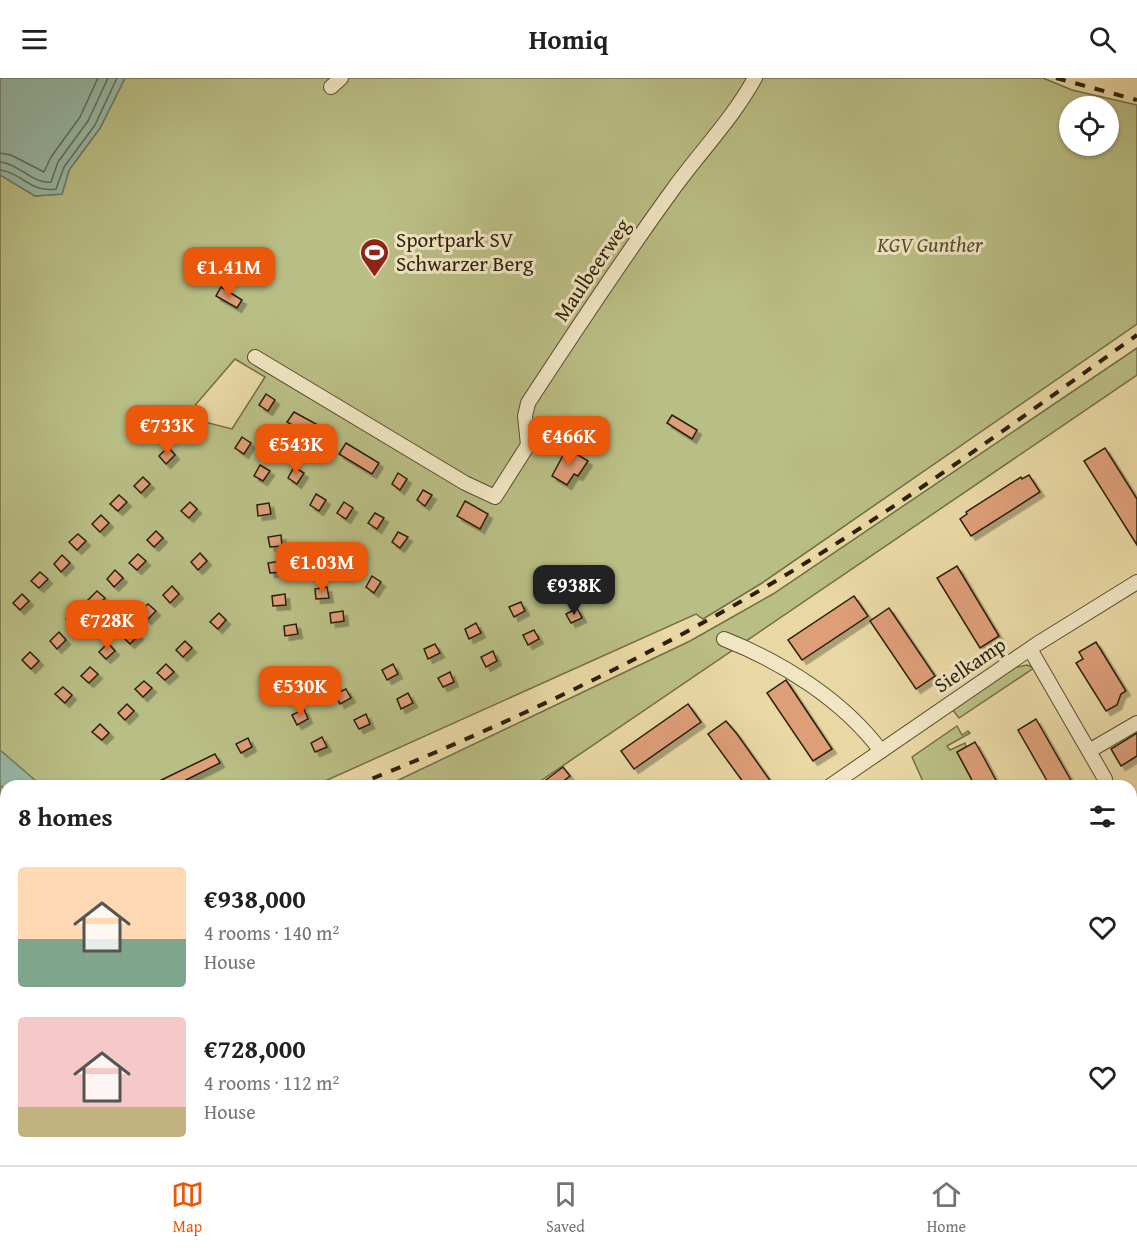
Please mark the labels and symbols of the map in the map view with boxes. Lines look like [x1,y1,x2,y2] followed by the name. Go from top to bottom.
[546,212,638,327] street label: Maulbeerweg
[396,224,534,279] place label: Sportpark SV Schwarzer Berg
[876,229,984,260] park label: KGV Gunther
[359,236,391,278] sports icon: Sportpark SV Schwarzer Berg
[180,247,278,298] pin: €1.41M
[125,405,209,456] pin: €733K
[527,416,611,467] pin: €466K
[254,424,338,475] pin: €543K
[273,542,371,593] pin: €1.03M
[532,565,616,616] pin: €938K
[65,600,149,651] pin: €728K
[927,629,1012,700] street label: Sielkamp
[258,666,342,717] pin: €530K

